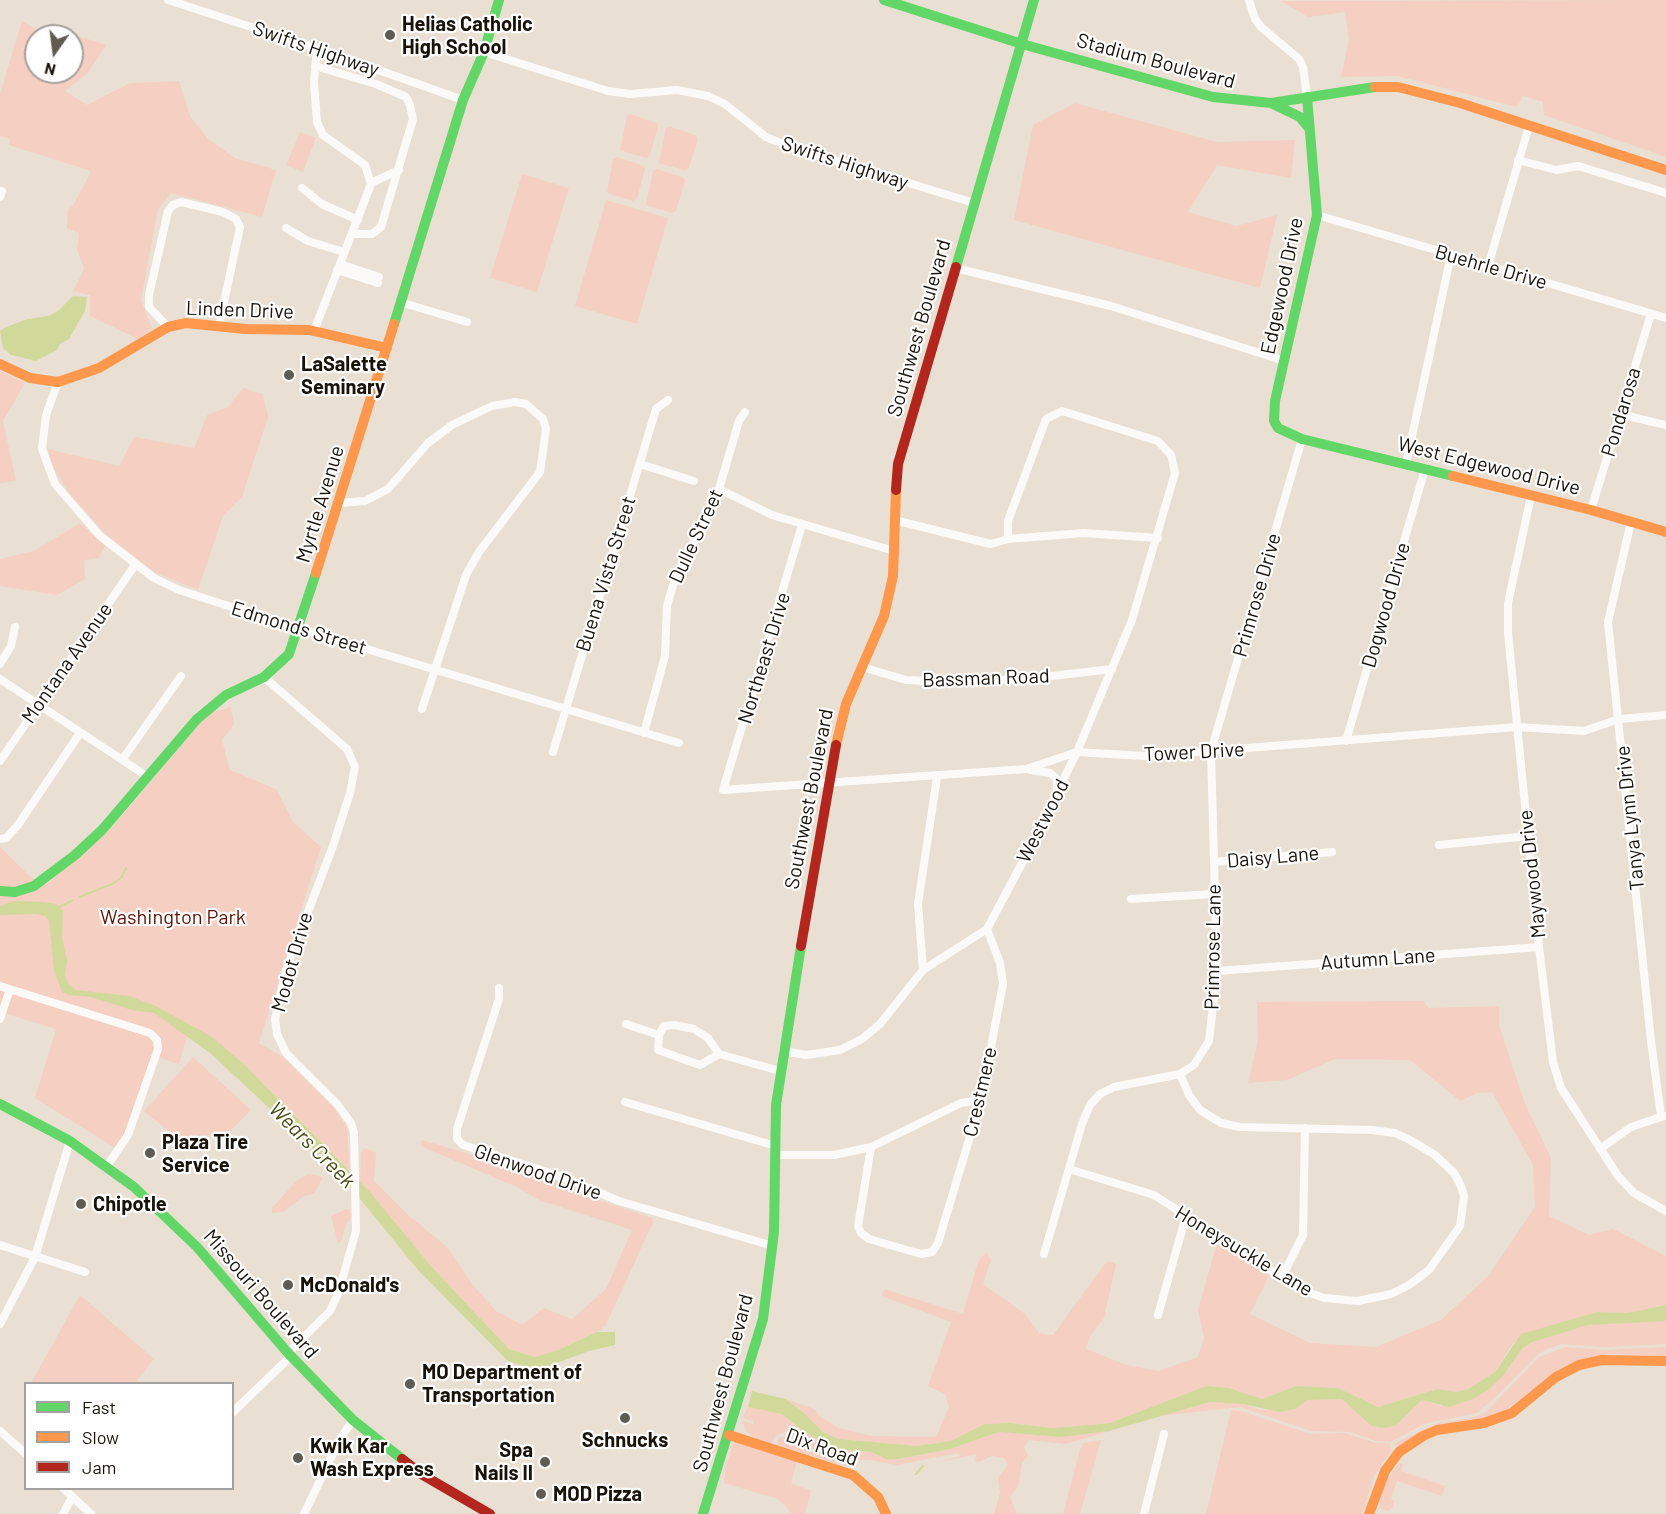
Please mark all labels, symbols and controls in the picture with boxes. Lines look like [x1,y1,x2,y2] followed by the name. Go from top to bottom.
[402,12,533,59] place label: Helias Catholic High School
[250,16,382,82] street label: Swifts Highway
[24,24,84,84] north arrow
[383,28,397,42] marker: Helias Catholic High School
[1074,28,1238,94] street label: Stadium Boulevard
[43,60,57,81] text: N
[778,131,912,195] street label: Swifts Highway
[1256,215,1308,357] street label: Edgewood Drive
[882,237,956,419] street label: Southwest Boulevard
[1432,240,1550,294] street label: Buehrle Drive
[186,296,294,324] street label: Linden Drive
[301,352,387,399] place label: LaSalette Seminary
[1596,364,1646,460] street label: Pondarosa
[282,368,296,382] marker: LaSalette Seminary
[1395,432,1583,500] street label: West Edgewood Drive
[291,443,349,565] street label: Myrtle Avenue
[664,485,728,587] street label: Dulle Street
[571,493,641,655] street label: Buena Vista Street
[1228,530,1286,660] street label: Primrose Drive
[1357,540,1415,670] street label: Dogwood Drive
[733,589,795,727] street label: Northeast Drive
[229,596,369,660] street label: Edmonds Street
[16,598,118,728] street label: Montana Avenue
[922,664,1050,692] street label: Bassman Road
[780,707,838,891] street label: Southwest Boulevard
[1143,737,1245,767] street label: Tower Drive
[1610,744,1650,892] street label: Tanya Lynn Drive
[1012,775,1074,867] street label: Westwood
[1513,809,1551,939] street label: Maywood Drive
[1226,841,1320,873] street label: Daisy Lane
[1200,884,1226,1010] street label: Primrose Lane
[100,905,246,929] park label: Washington Park
[266,909,318,1015] street label: Modot Drive
[1320,943,1436,975] street label: Autumn Lane
[958,1045,1002,1139] street label: Crestmere
[264,1097,360,1193] water label: Wears Creek
[162,1130,248,1177] place label: Plaza Tire Service
[471,1139,605,1205] street label: Glenwood Drive
[143,1146,157,1160] marker: Plaza Tire Service
[93,1192,167,1216] place label: Chipotle
[74,1197,88,1211] marker: Chipotle
[1171,1200,1317,1302] street label: Honeysuckle Lane
[198,1225,324,1363] street label: Missouri Boulevard
[300,1273,399,1297] place label: McDonald's
[281,1278,295,1292] marker: McDonald's
[688,1291,758,1475] street label: Southwest Boulevard
[422,1360,582,1407] place label: MO Department of Transportation
[403,1377,417,1391] marker: MO Department of Transportation
[24,1382,234,1490] legend
[82,1396,116,1418] text: Fast
[618,1411,632,1425] marker: Schnucks
[783,1423,861,1471] street label: Dix Road
[82,1426,119,1448] text: Slow
[582,1428,668,1452] place label: Schnucks
[310,1434,434,1481] place label: Kwik Kar Wash Express
[475,1438,533,1485] place label: Spa Nails II
[291,1451,305,1465] marker: Kwik Kar Wash Express
[538,1455,552,1469] marker: Spa Nails II
[82,1456,116,1478] text: Jam
[553,1482,642,1506] place label: MOD Pizza
[534,1487,548,1501] marker: MOD Pizza

